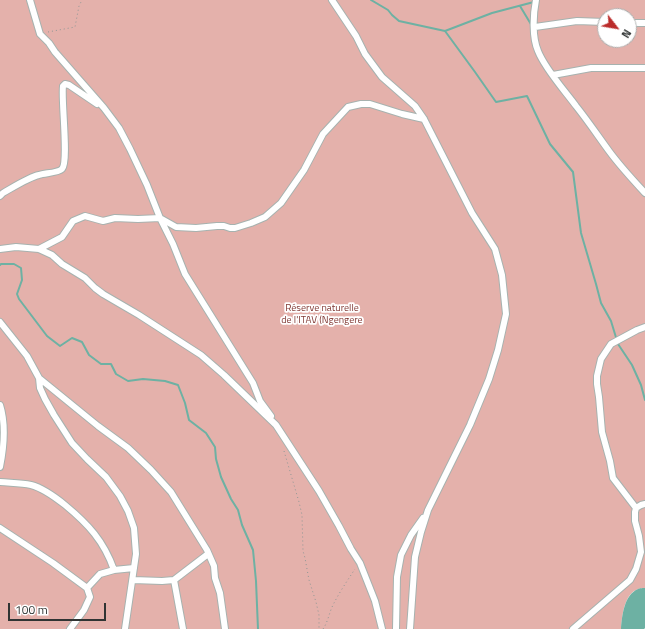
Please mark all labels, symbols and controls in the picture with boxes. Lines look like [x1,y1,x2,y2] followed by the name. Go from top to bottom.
[597,8,637,48] north arrow
[618,26,635,41] text: N
[281,303,363,326] park label: Réserve naturelle de l'ITAV (Ngengere
[10,595,108,621] scale bar
[15,600,48,619] text: 100 m

